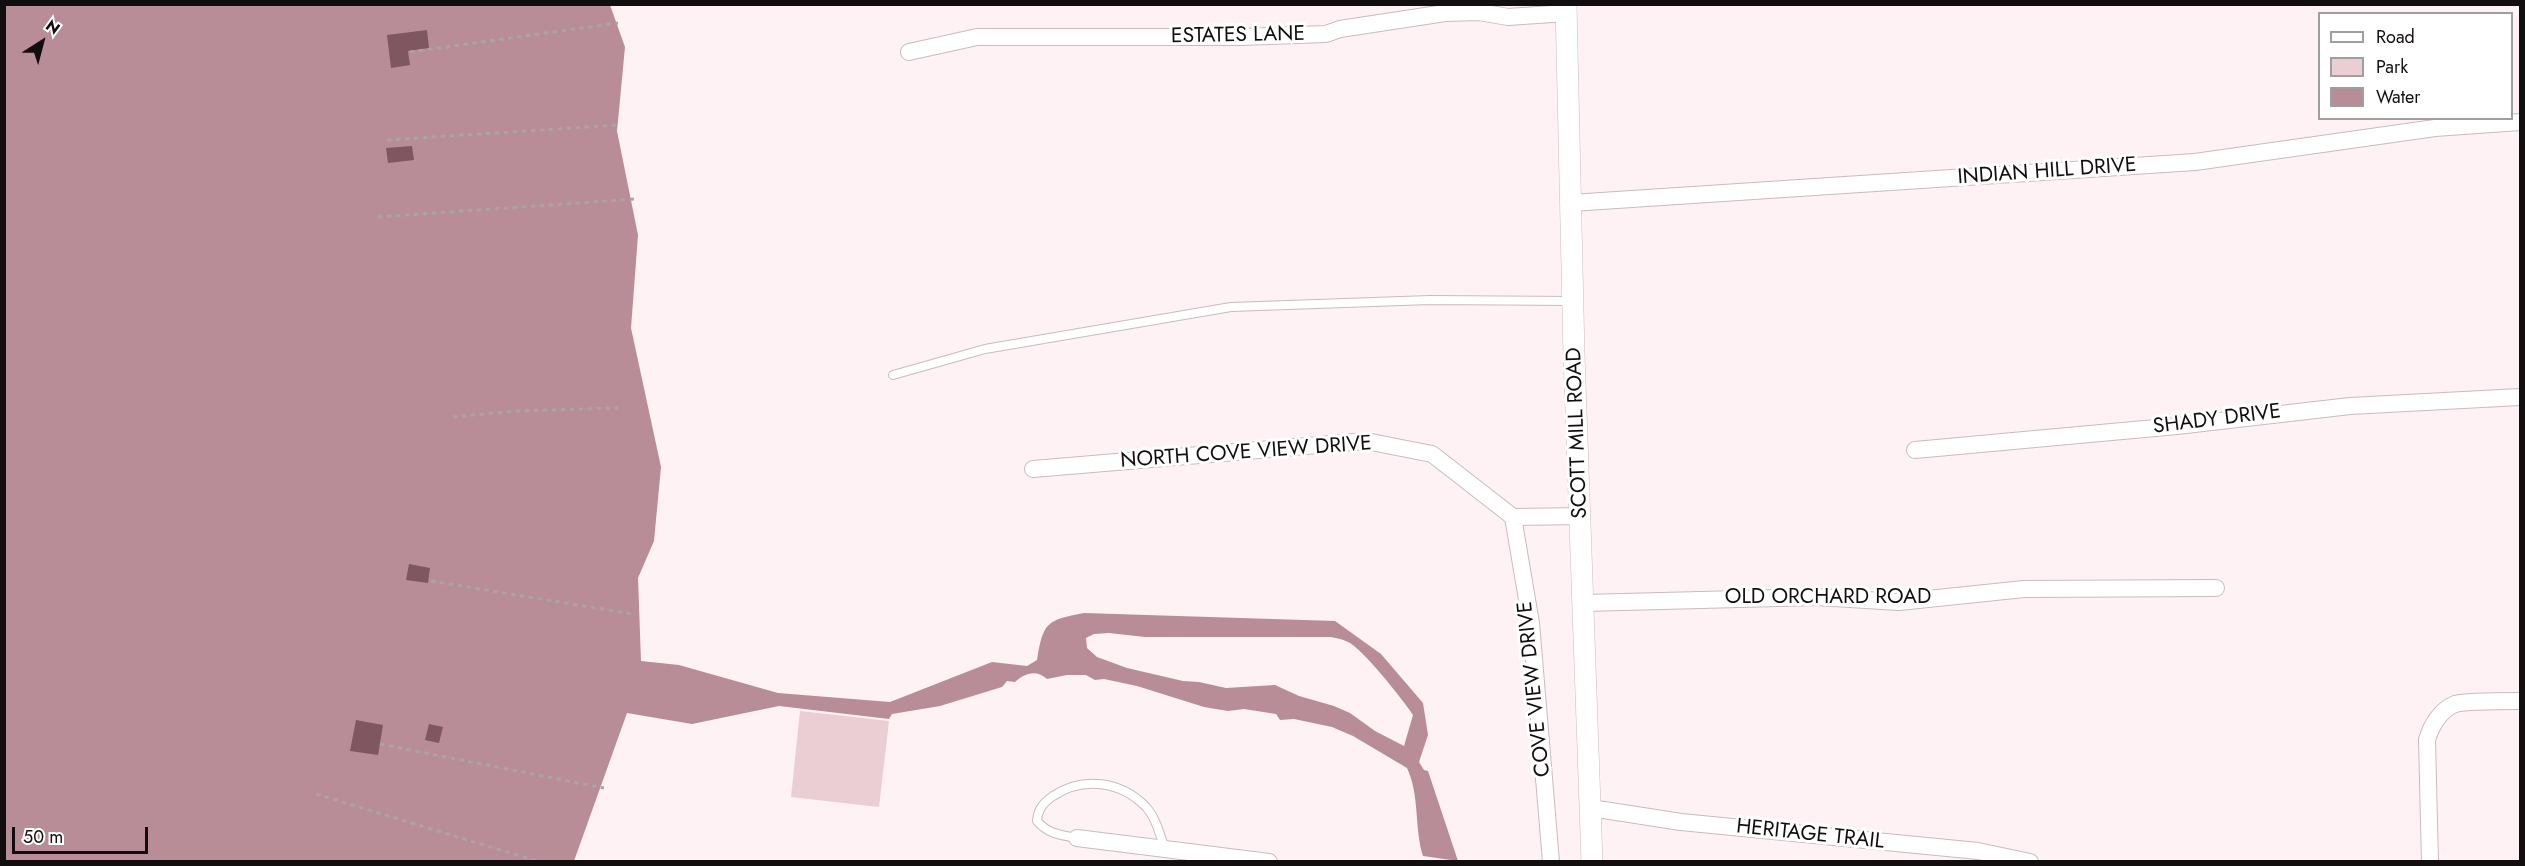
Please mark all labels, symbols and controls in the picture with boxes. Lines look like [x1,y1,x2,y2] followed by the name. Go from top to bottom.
[12,12,72,72] north arrow
[2318,12,2513,120] legend
[41,14,65,40] text: N
[1171,22,1305,50] street label: ESTATES LANE
[2376,24,2415,50] text: Road
[2376,54,2408,80] text: Park
[2376,84,2420,110] text: Water
[1957,153,2137,191] street label: INDIAN HILL DRIVE
[1562,347,1594,519] street label: SCOTT MILL ROAD
[2152,400,2282,440] street label: SHADY DRIVE
[1119,432,1373,474] street label: NORTH COVE VIEW DRIVE
[1725,585,1931,611] street label: OLD ORCHARD ROAD
[1513,600,1557,778] street label: COVE VIEW DRIVE
[15,815,152,853] scale bar
[1735,815,1885,855] street label: HERITAGE TRAIL
[23,824,63,850] text: 50 m

